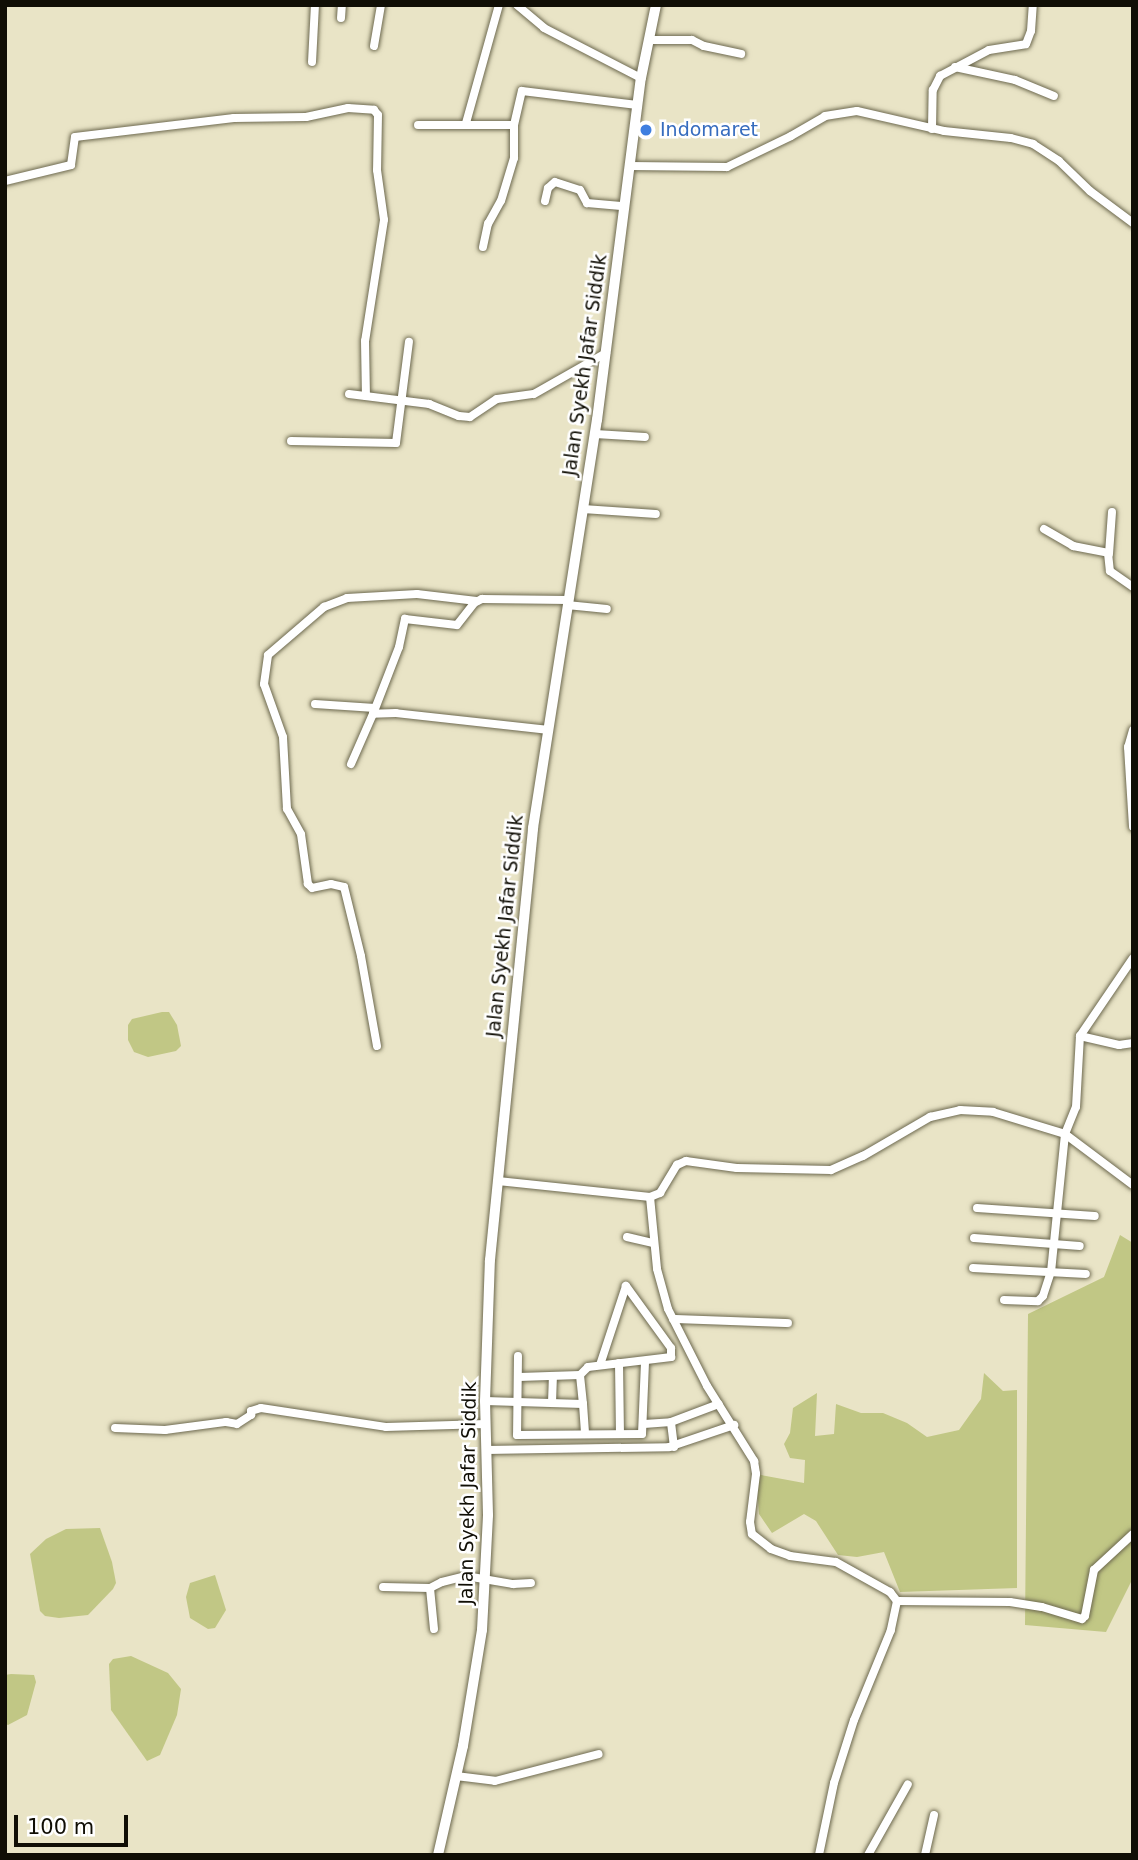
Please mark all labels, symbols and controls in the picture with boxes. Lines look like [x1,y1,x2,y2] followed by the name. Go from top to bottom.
[660,119,758,141] place label: Indomaret
[638,122,654,138] marker: Indomaret
[558,253,612,477] street label: Jalan Syekh Jafar Siddik
[482,814,528,1038] street label: Jalan Syekh Jafar Siddik
[455,1381,481,1605] street label: Jalan Syekh Jafar Siddik
[18,1800,131,1844] scale bar
[27,1815,94,1839] text: 100 m

